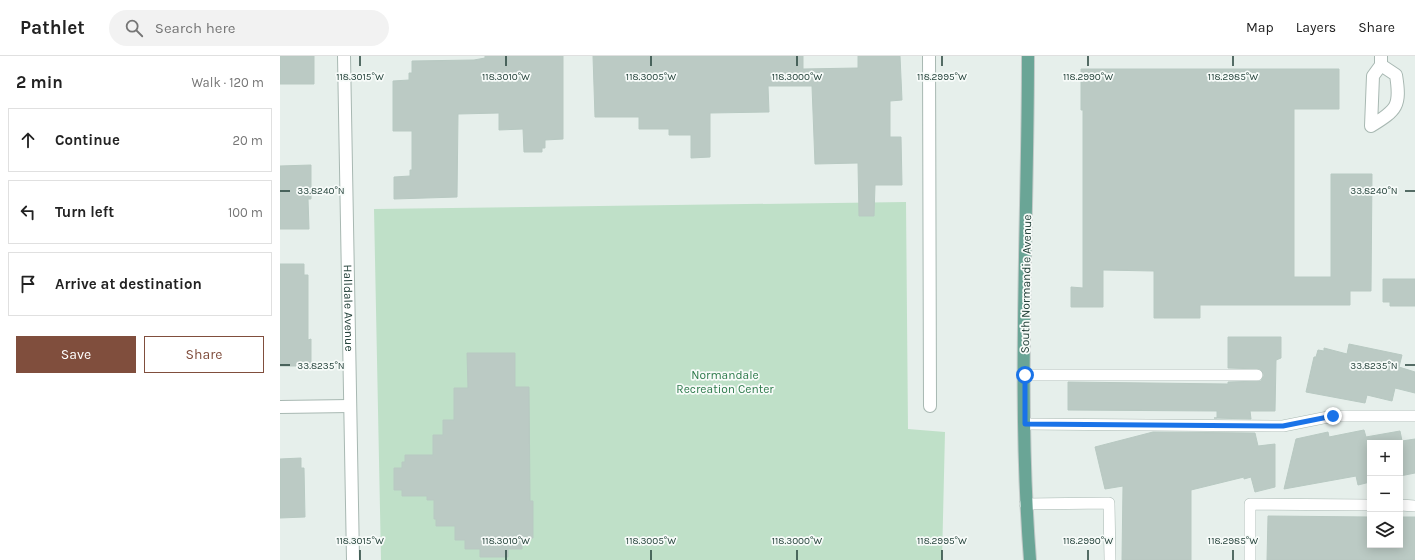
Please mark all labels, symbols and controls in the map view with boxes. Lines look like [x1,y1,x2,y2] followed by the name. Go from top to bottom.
[109,10,389,46] search box
[20,17,85,39] text: Pathlet
[123,17,145,39] icon: search
[155,19,236,37] text: Search here
[1246,19,1274,36] text: Map
[1296,19,1336,36] text: Layers
[1358,19,1395,36] text: Share
[336,71,384,83] text: 118.3015°W
[482,71,530,83] text: 118.3010°W
[626,71,676,83] text: 118.3005°W
[772,71,822,83] text: 118.3000°W
[917,71,967,83] text: 118.2995°W
[1063,71,1113,83] text: 118.2990°W
[1208,71,1258,83] text: 118.2985°W
[16,72,63,92] text: 2 min
[191,75,264,90] text: Walk · 120 m
[17,129,39,151] icon: ahead
[55,131,120,149] text: Continue
[233,133,263,148] text: 20 m
[297,185,345,197] text: 33.8240°N
[1350,185,1398,197] text: 33.8240°N
[17,201,39,223] icon: left
[55,203,114,221] text: Turn left
[228,205,263,220] text: 100 m
[1018,214,1034,354] street label: South Normandie Avenue
[341,264,356,352] street label: Halldale Avenue
[17,273,39,295] icon: arrive
[55,275,202,293] text: Arrive at destination
[16,336,136,373] button: Save
[144,336,264,373] button: Share
[297,360,345,372] text: 33.8235°N
[1350,360,1398,372] text: 33.8235°N
[1016,366,1034,384] route start
[676,368,774,396] park label: Normandale Recreation Center
[1324,407,1342,425] route end
[1367,440,1403,548] map controls
[1367,440,1403,476] button: +
[1367,476,1403,512] button: −
[1367,512,1403,548] button: layers
[336,535,384,547] text: 118.3015°W
[482,535,530,547] text: 118.3010°W
[626,535,676,547] text: 118.3005°W
[772,535,822,547] text: 118.3000°W
[917,535,967,547] text: 118.2995°W
[1063,535,1113,547] text: 118.2990°W
[1208,535,1258,547] text: 118.2985°W

